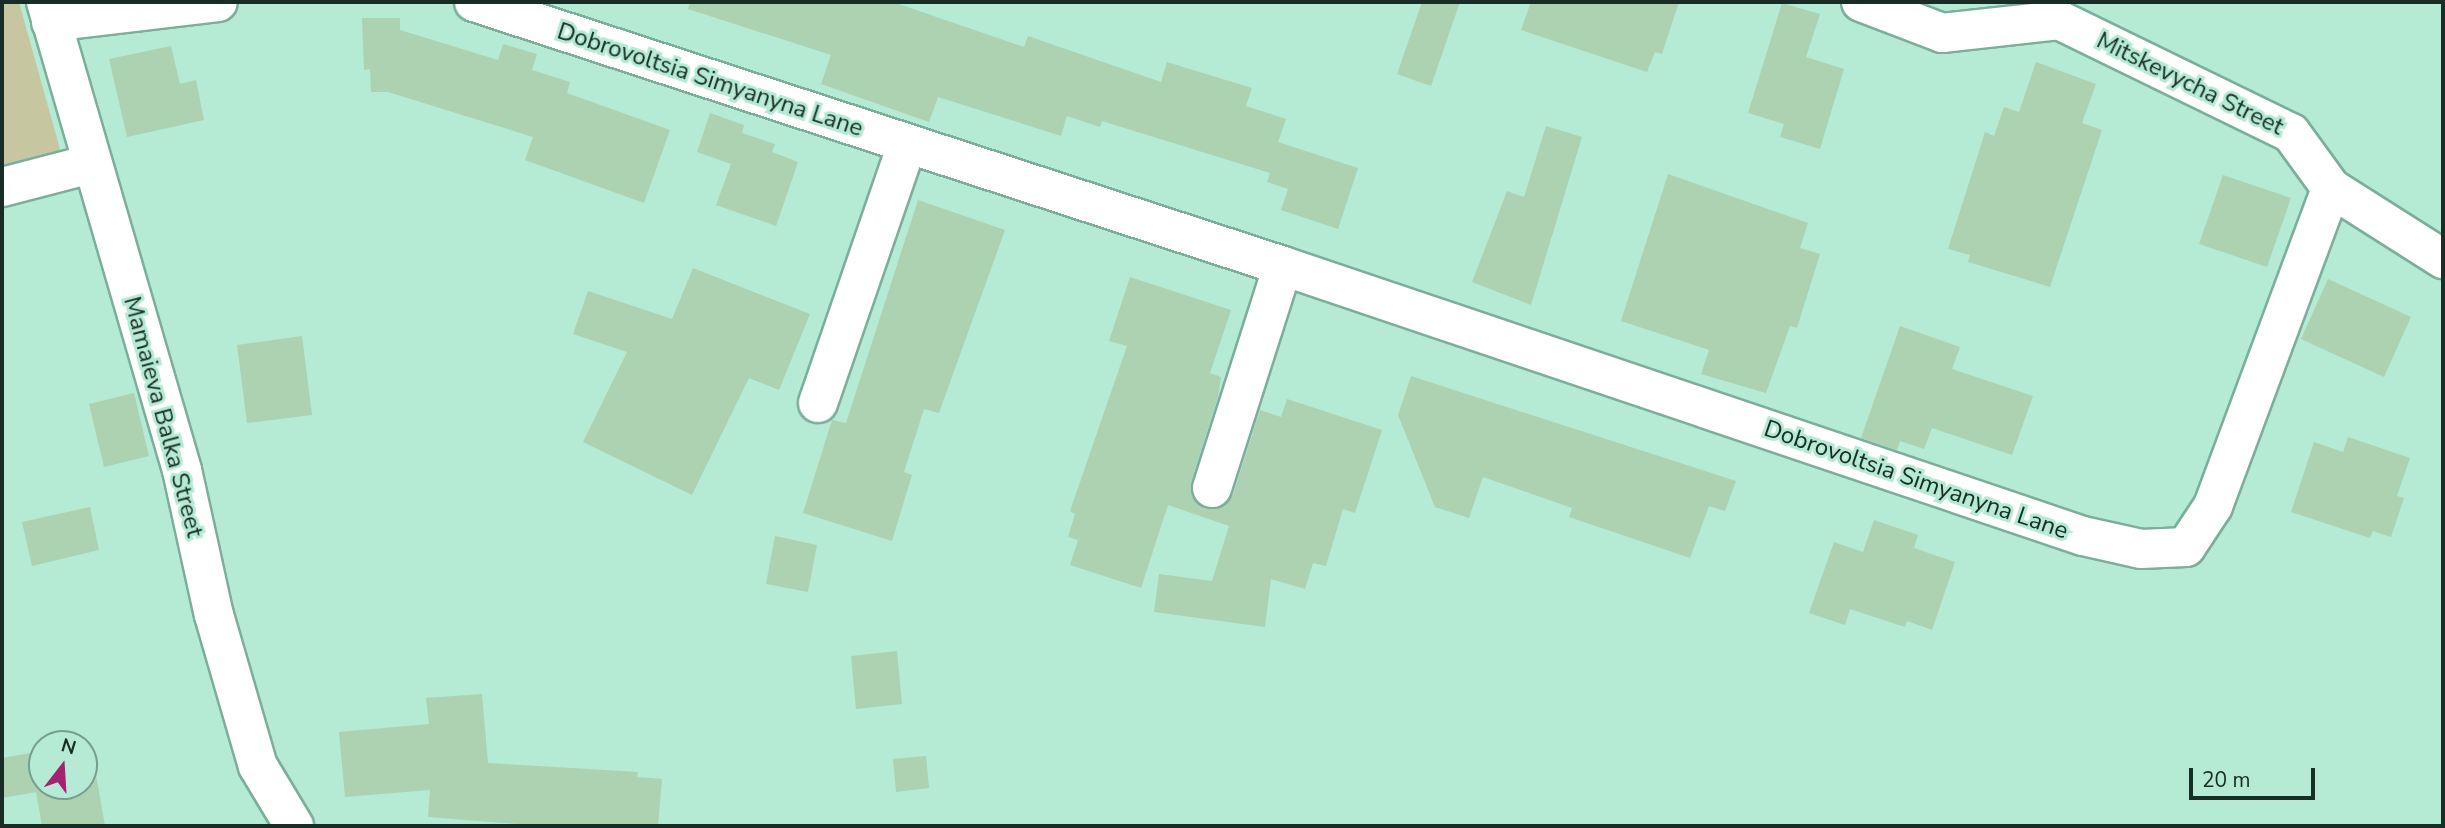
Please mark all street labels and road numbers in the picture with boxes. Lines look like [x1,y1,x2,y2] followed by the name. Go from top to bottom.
[554,17,866,143] street label: Dobrovoltsia Simyanyna Lane
[2092,26,2288,142] street label: Mitskevycha Street
[117,294,209,540] street label: Mamaieva Balka Street
[1760,414,2072,546] street label: Dobrovoltsia Simyanyna Lane

